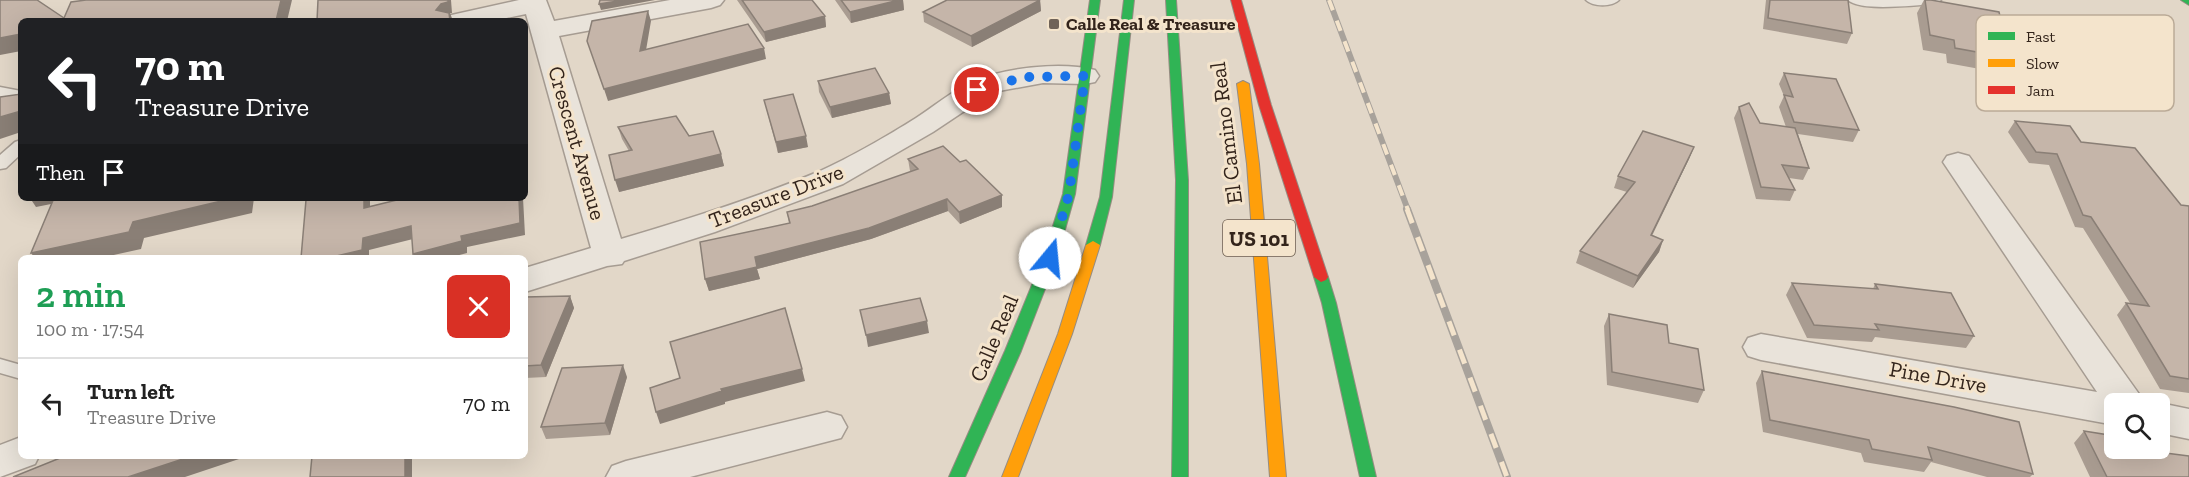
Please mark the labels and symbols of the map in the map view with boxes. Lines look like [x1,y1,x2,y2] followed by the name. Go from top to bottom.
[1066,13,1236,35] place label: Calle Real & Treasure
[1976,15,2174,111] legend
[1047,17,1061,31] marker: Calle Real & Treasure
[2026,27,2055,46] text: Fast
[2026,54,2060,73] text: Slow
[1204,60,1248,206] street label: El Camino Real
[542,63,612,223] street label: Crescent Avenue
[951,64,1002,115] pin
[2026,81,2055,100] text: Jam
[705,158,847,234] street label: Treasure Drive
[1223,220,1295,256] road number: US 101
[1018,226,1082,290] position arrow
[964,290,1024,386] street label: Calle Real
[1887,355,1989,399] street label: Pine Drive

